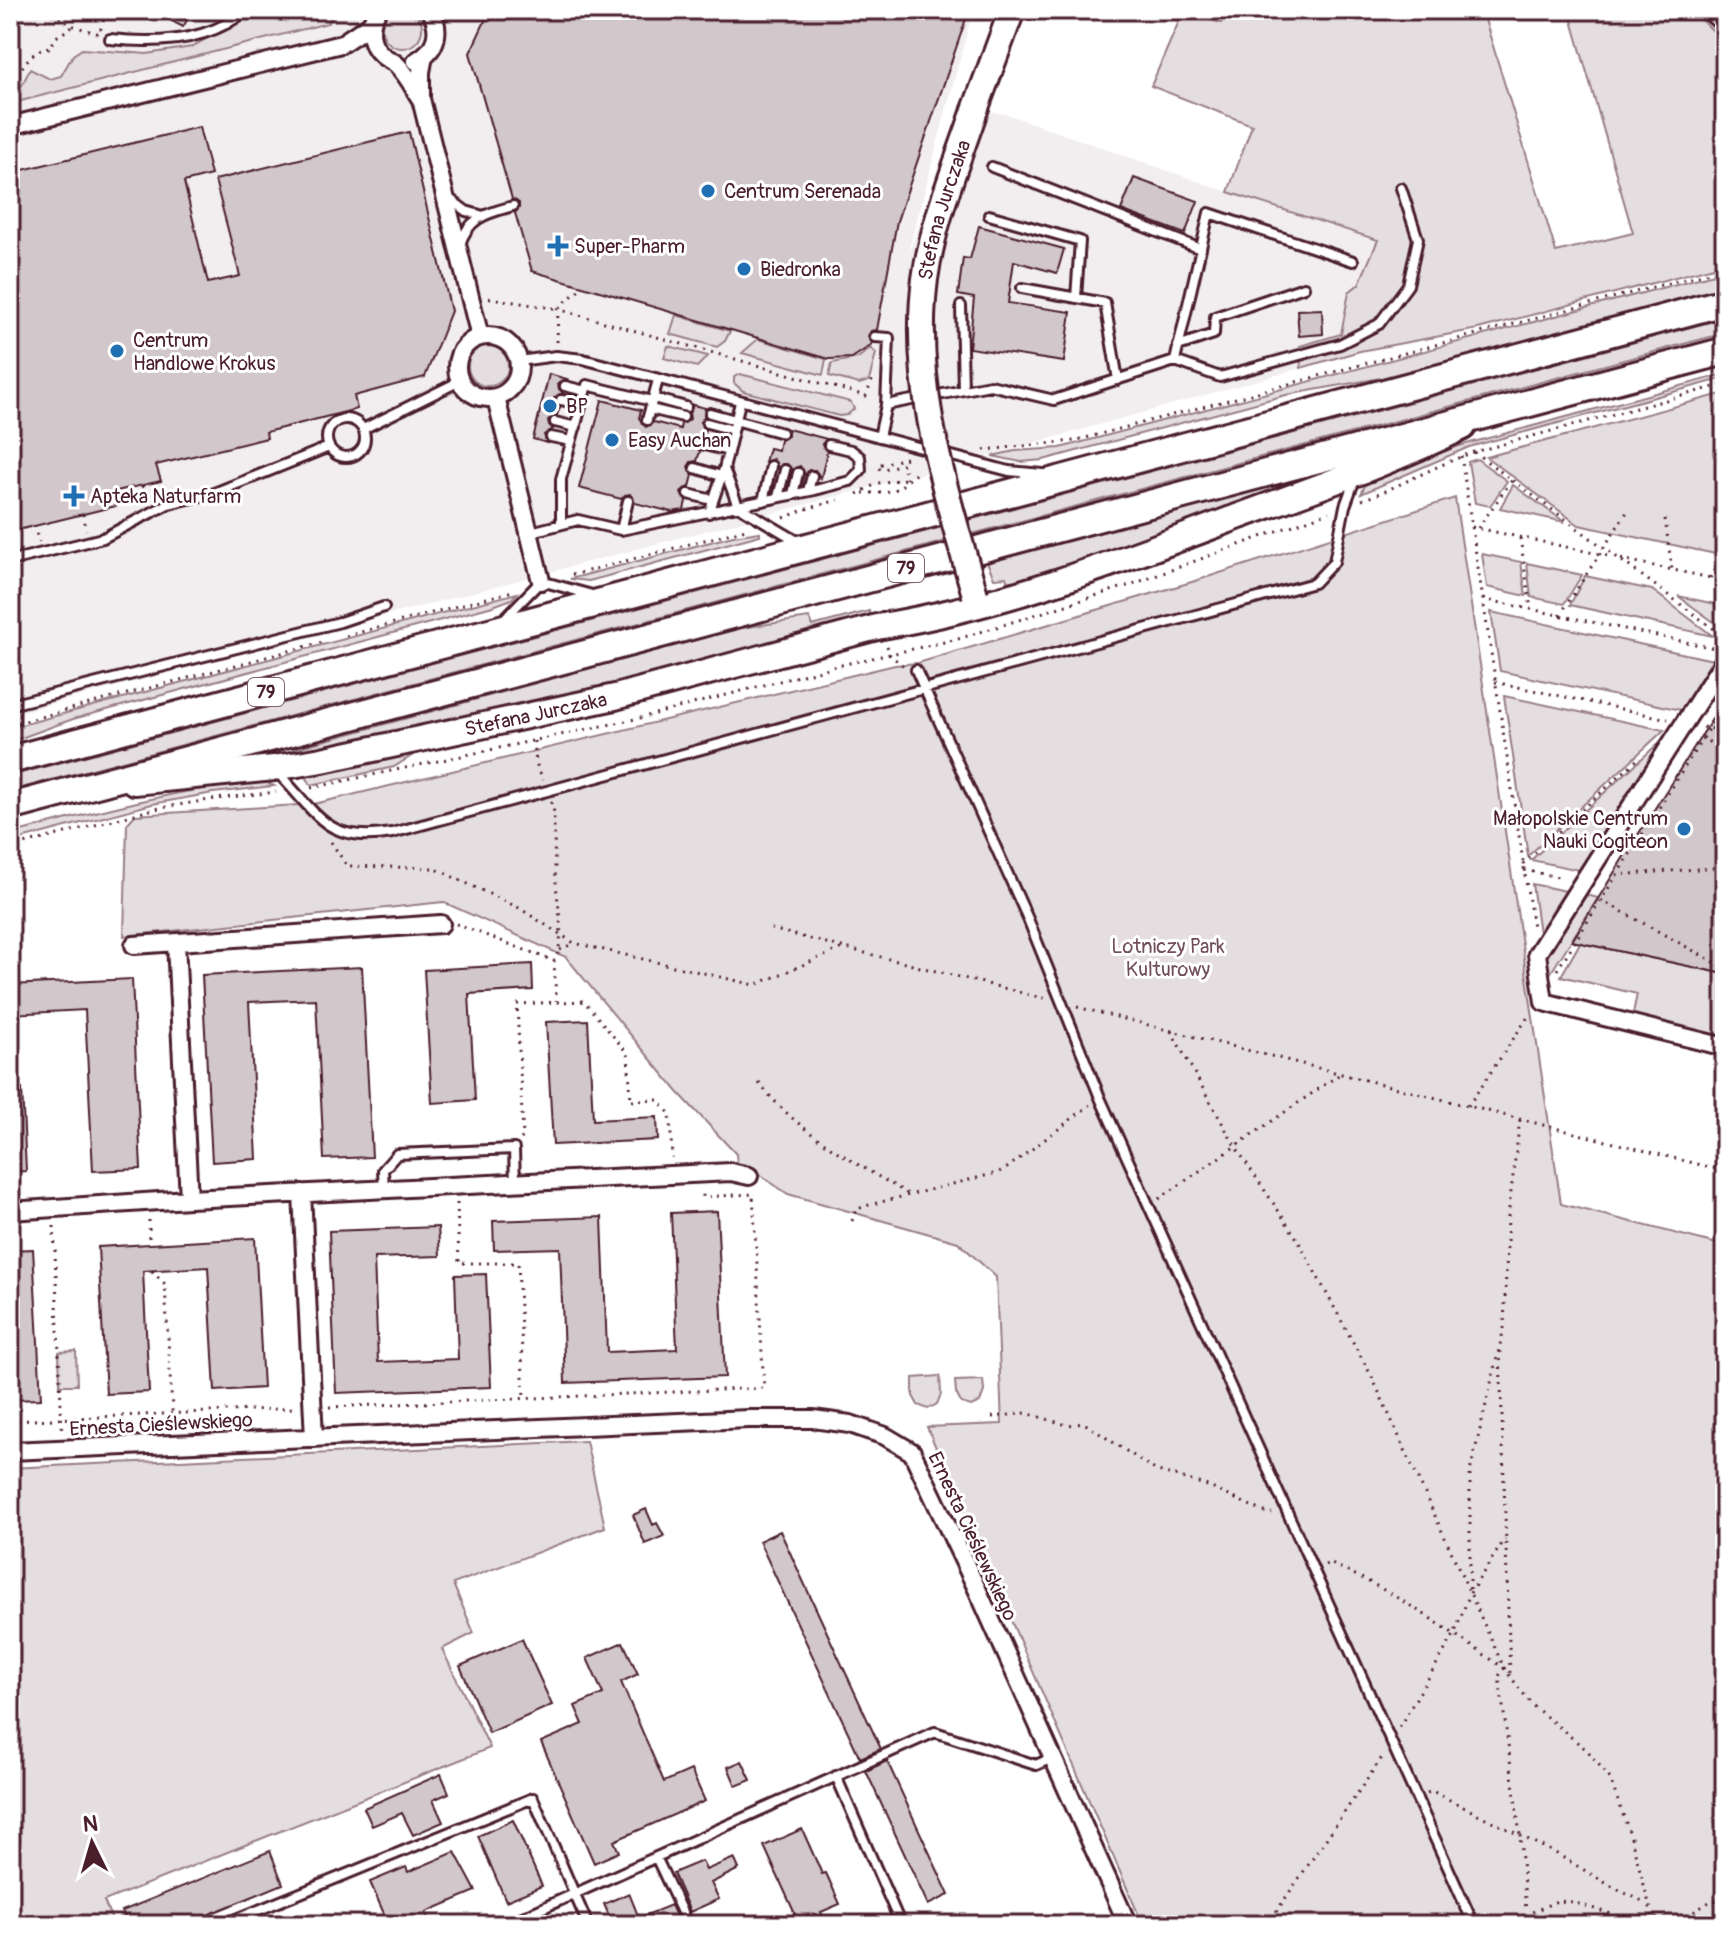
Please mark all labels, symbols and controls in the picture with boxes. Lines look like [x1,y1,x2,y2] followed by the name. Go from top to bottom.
[913,137,977,282] street label: Stefana Jurczaka
[724,179,881,204] place label: Centrum Serenada
[699,182,717,200] marker: Centrum Serenada
[574,234,685,259] place label: Super-Pharm
[549,237,567,255] marker: Super-Pharm
[760,257,841,282] place label: Biedronka
[735,260,753,278] marker: Biedronka
[133,328,275,376] place label: Centrum Handlowe Krokus
[108,342,126,360] marker: Centrum Handlowe Krokus
[566,394,588,419] place label: BP
[541,397,559,415] marker: BP
[628,428,731,453] place label: Easy Auchan
[603,431,621,449] marker: Easy Auchan
[90,484,241,509] place label: Apteka Naturfarm
[65,487,83,505] marker: Apteka Naturfarm
[888,554,924,582] road number: 79
[248,678,284,706] road number: 79
[462,687,609,742] street label: Stefana Jurczaka
[1493,806,1668,854] place label: Małopolskie Centrum Nauki Cogiteon
[1675,820,1693,838] marker: Małopolskie Centrum Nauki Cogiteon
[1111,934,1225,982] park label: Lotniczy Park Kulturowy
[69,1407,254,1442] street label: Ernesta Cieślewskiego
[922,1448,1023,1625] street label: Ernesta Cieślewskiego
[52,1803,132,1883] north arrow
[82,1809,99,1839] text: N

